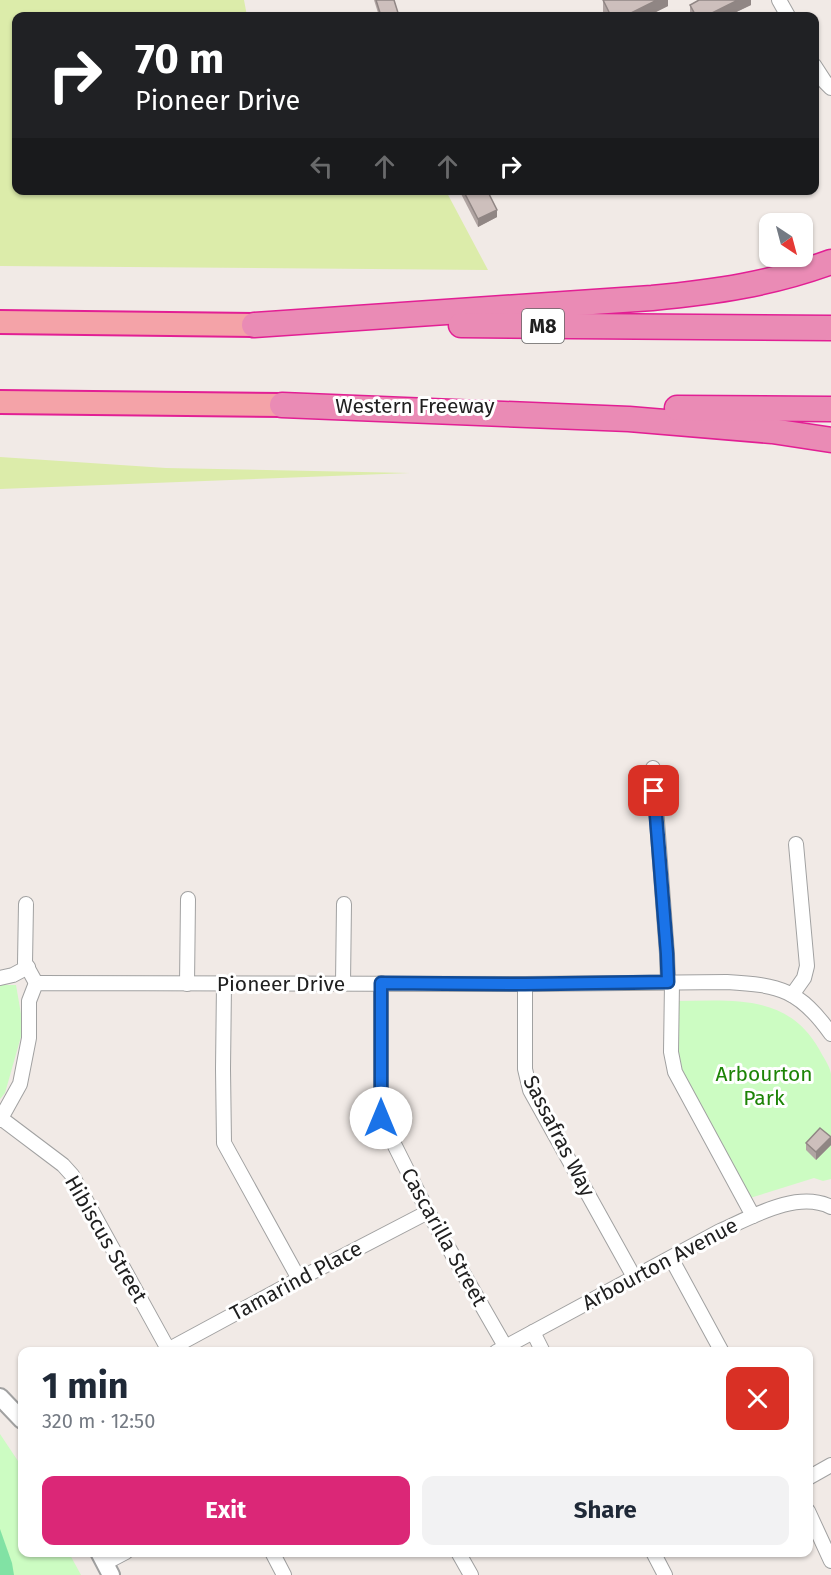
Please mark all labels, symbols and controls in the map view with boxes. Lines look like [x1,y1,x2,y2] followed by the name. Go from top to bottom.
[135,34,224,84] text: 70 m
[36,36,114,114] icon: right
[135,85,300,117] text: Pioneer Drive
[305,150,338,183] icon: left
[368,150,401,183] icon: ahead
[431,150,464,183] icon: ahead
[494,150,527,183] icon: right
[759,213,813,267] north arrow
[759,213,813,267] map controls
[522,309,564,343] road number: M8
[335,393,495,419] street label: Western Freeway
[628,765,679,816] pin
[637,774,670,807] icon: arrive
[217,971,345,997] street label: Pioneer Drive
[715,1061,813,1111] park label: Arbourton Park
[517,1071,601,1201] street label: Sassafras Way
[349,1086,413,1150] position arrow
[395,1163,493,1311] street label: Cascarilla Street
[59,1171,153,1308] street label: Hibiscus Street
[578,1212,742,1316] street label: Arbourton Avenue
[226,1235,366,1327] street label: Tamarind Place
[42,1364,129,1408] text: 1 min
[726,1367,789,1430] button: close
[42,1409,155,1433] text: 320 m · 12:50
[42,1476,410,1545] button: Exit
[422,1476,789,1545] button: Share

